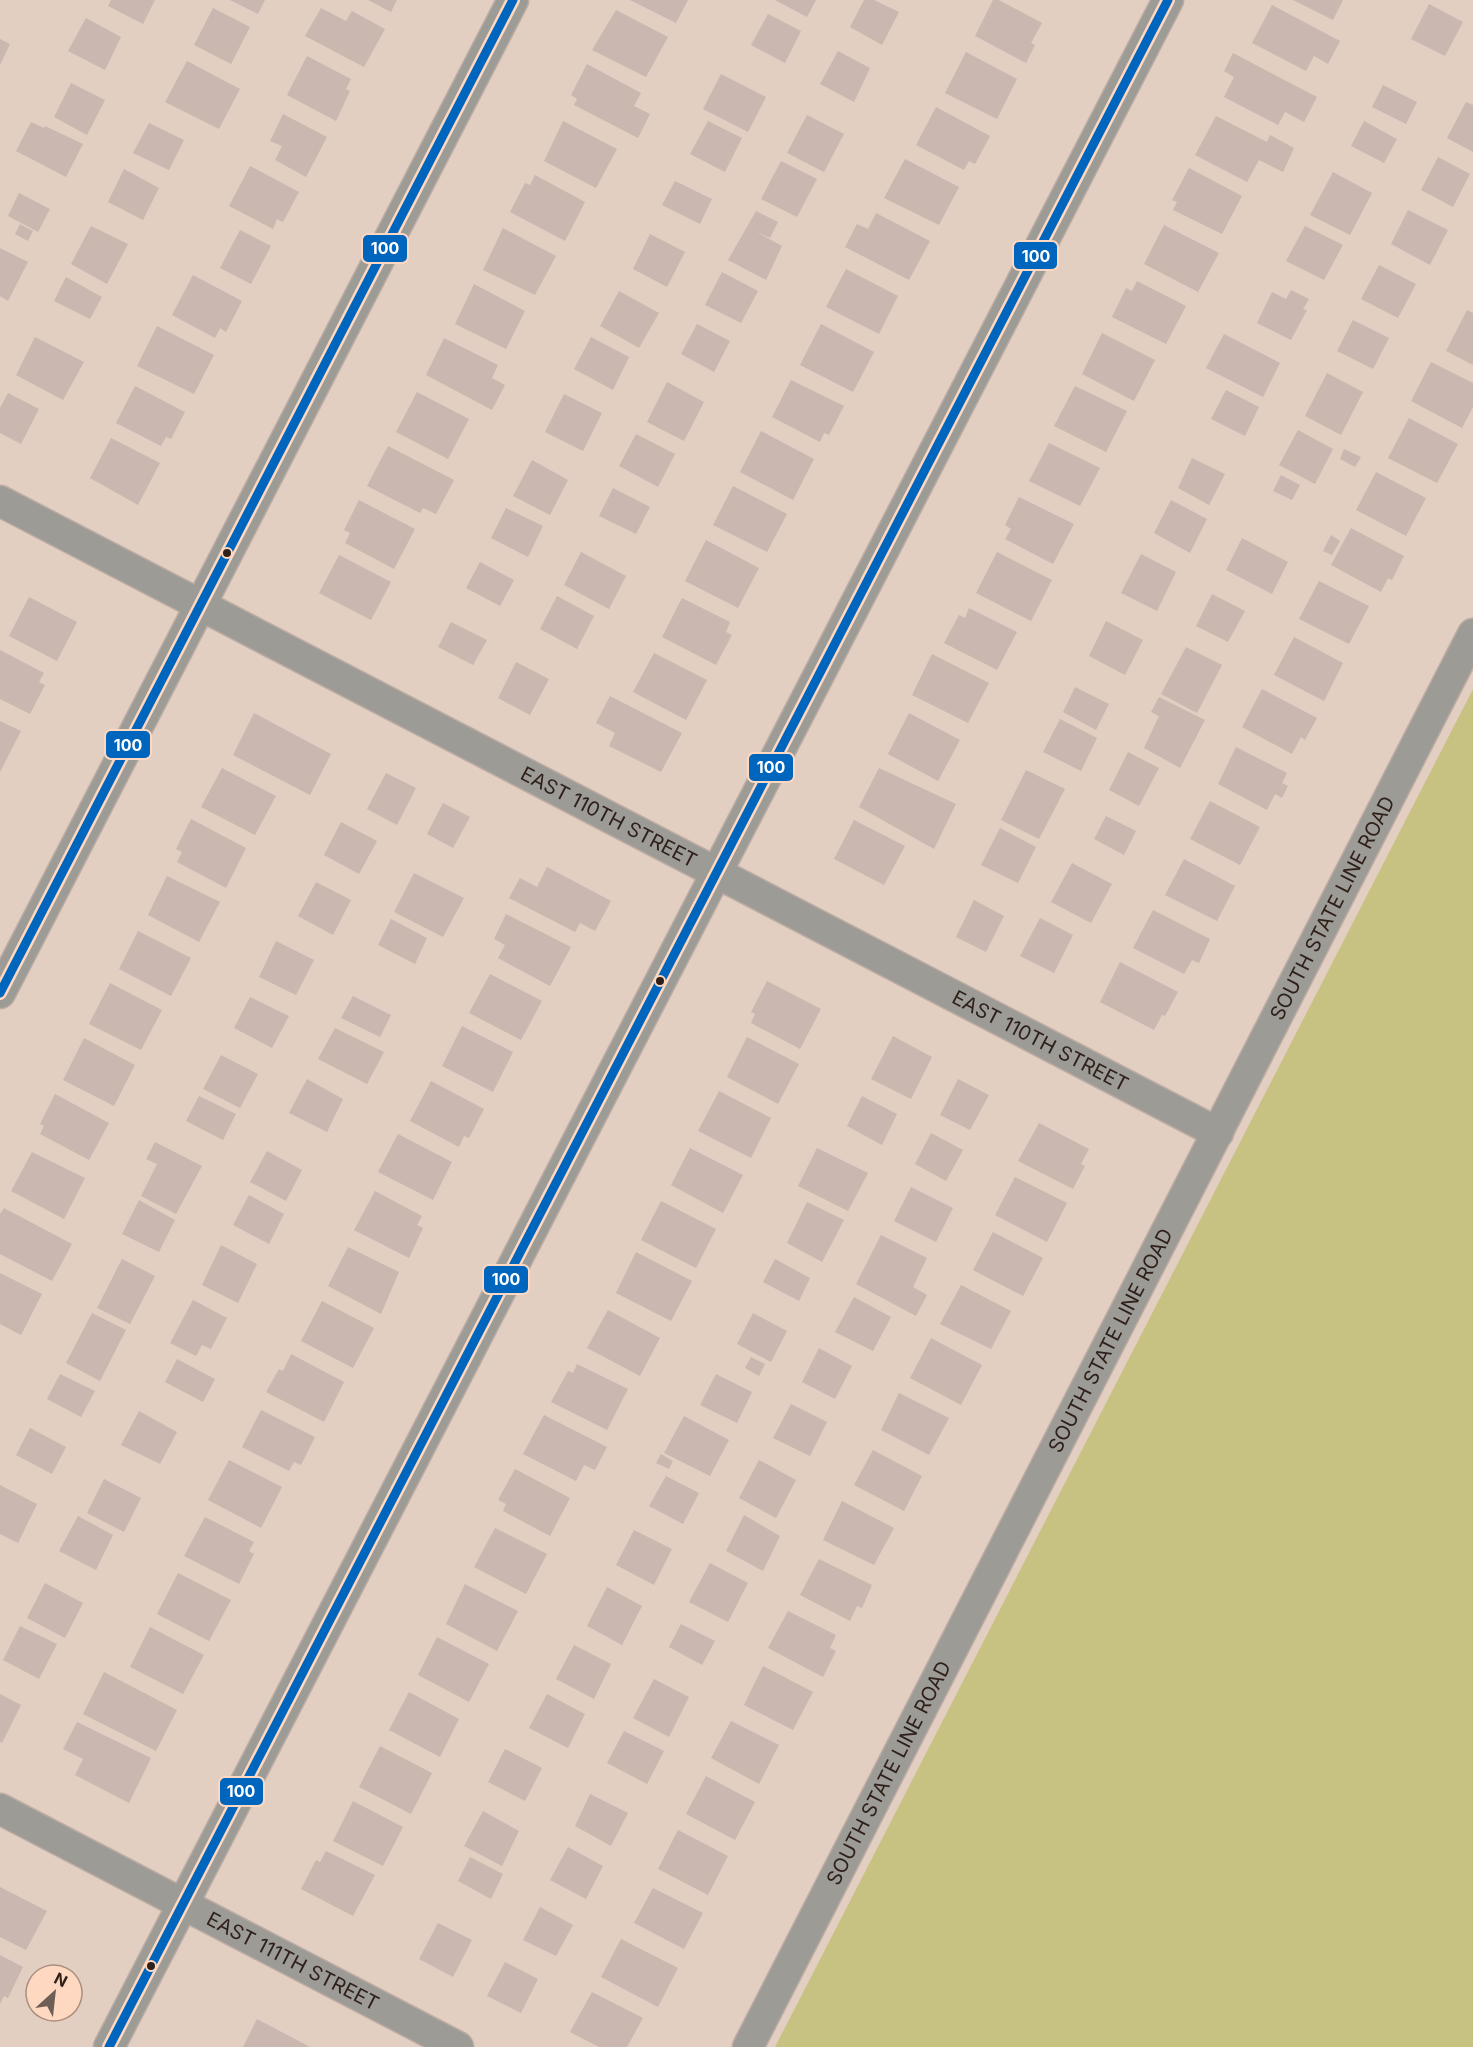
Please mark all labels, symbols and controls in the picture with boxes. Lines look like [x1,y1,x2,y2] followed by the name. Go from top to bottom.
[362,234,408,263] line badge: 100
[371,238,399,258] text: 100
[1013,241,1058,270] line badge: 100
[1022,246,1050,266] text: 100
[221,547,233,559] unlabelled marker
[105,730,151,759] line badge: 100
[114,735,142,755] text: 100
[748,753,794,782] line badge: 100
[757,757,785,777] text: 100
[517,761,701,873] street label: EAST 110TH STREET
[1265,792,1400,1024] street label: SOUTH STATE LINE ROAD
[654,975,666,987] unlabelled marker
[948,985,1132,1096] street label: EAST 110TH STREET
[1043,1225,1178,1457] street label: SOUTH STATE LINE ROAD
[483,1265,529,1294] line badge: 100
[492,1269,520,1289] text: 100
[821,1657,956,1889] street label: SOUTH STATE LINE ROAD
[219,1777,264,1806] line badge: 100
[227,1781,255,1801] text: 100
[203,1907,383,2016] street label: EAST 111TH STREET
[145,1960,157,1972] unlabelled marker
[24,1963,84,2023] north arrow
[51,1968,71,1991] text: N

